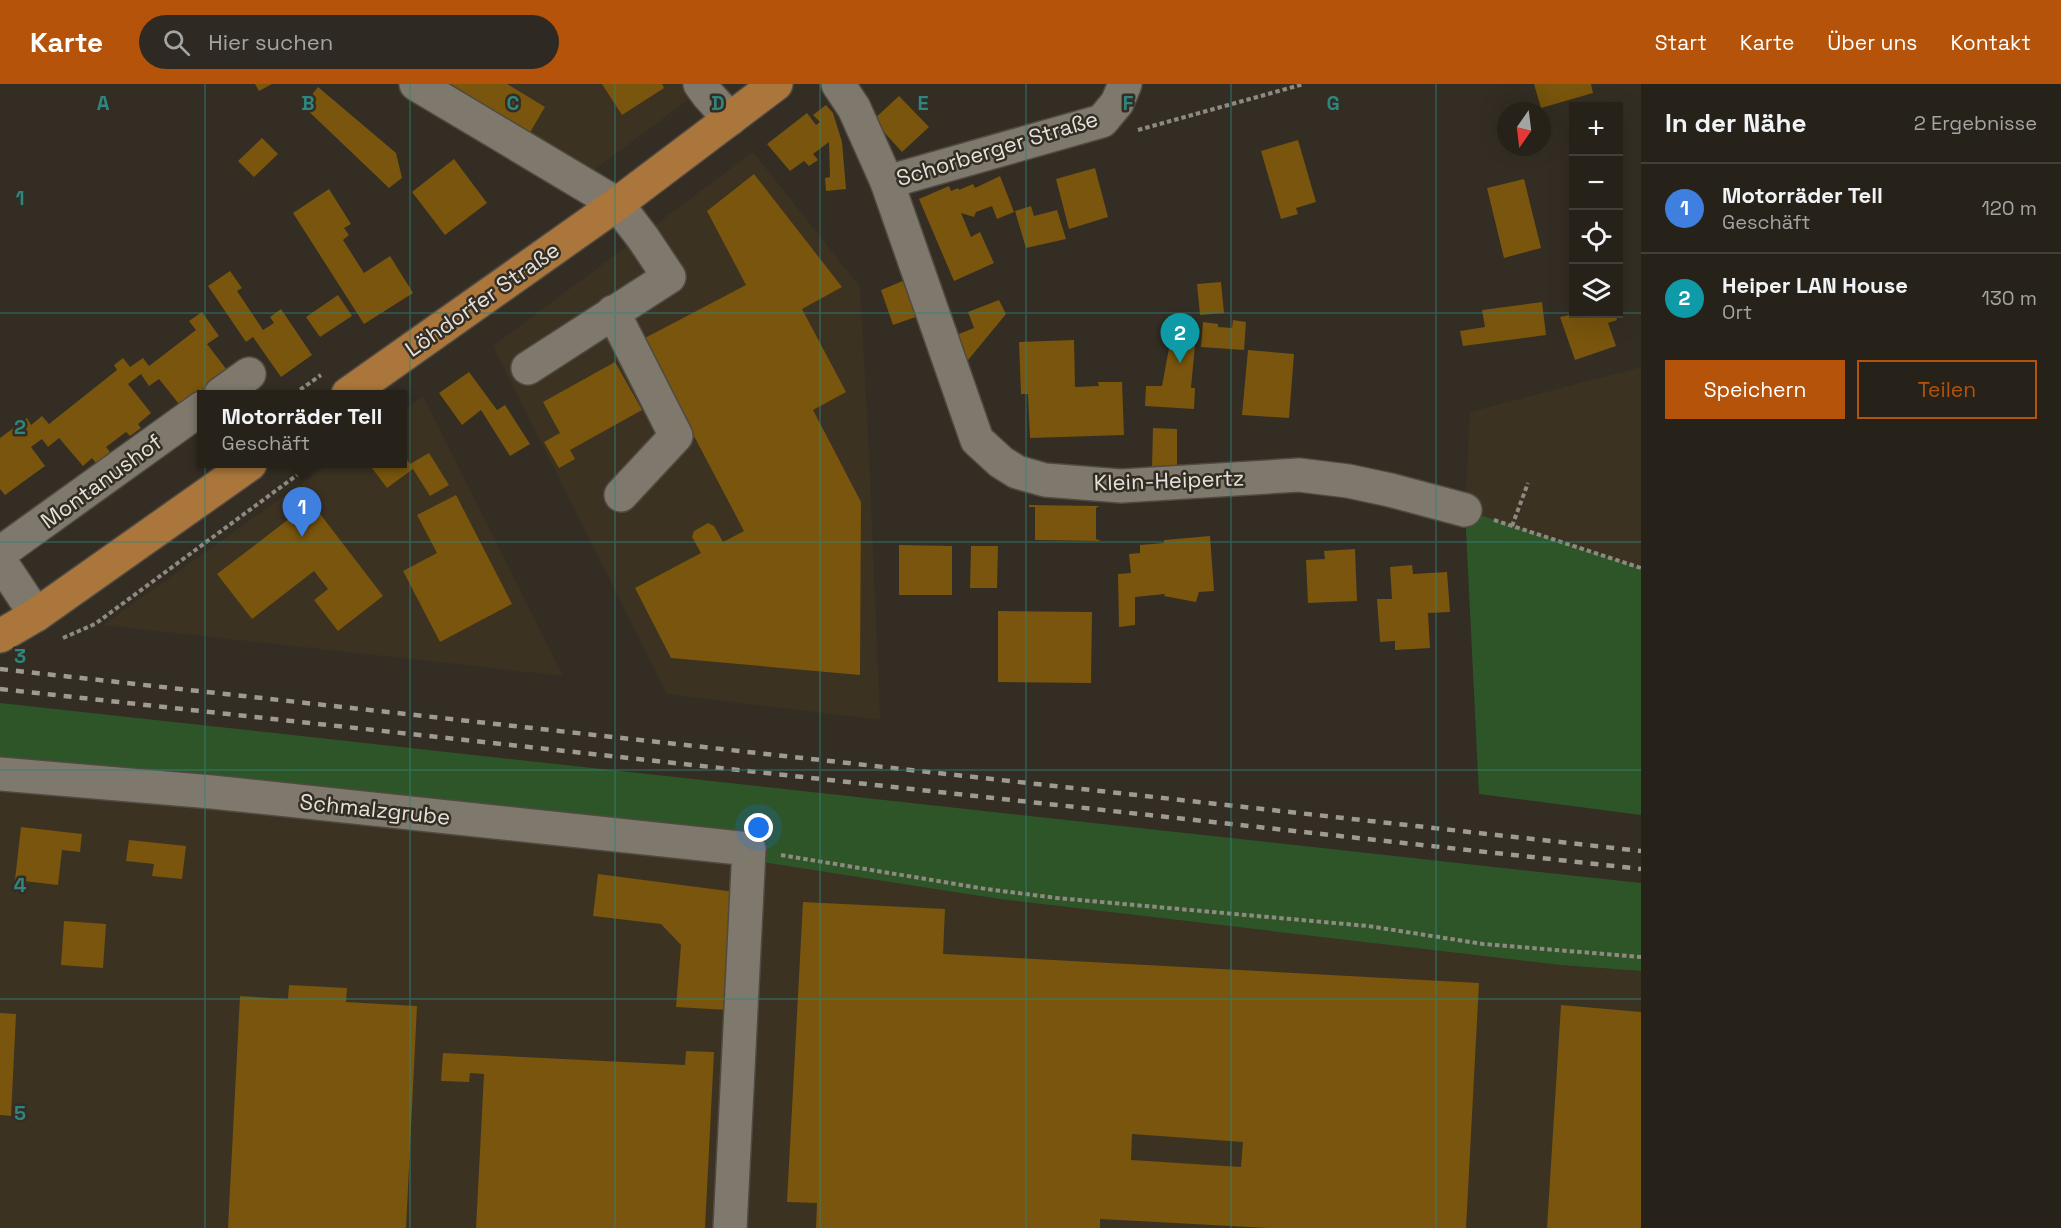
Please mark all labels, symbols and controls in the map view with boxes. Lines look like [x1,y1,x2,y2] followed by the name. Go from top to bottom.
[139,15,559,69] search box
[30,24,103,60] text: Karte
[160,26,193,59] icon: search
[208,28,333,56] text: Hier suchen
[1655,29,1707,56] text: Start
[1740,29,1794,56] text: Karte
[1827,29,1917,56] text: Über uns
[1950,29,2031,56] text: Kontakt
[97,90,110,116] text: A
[301,90,315,116] text: B
[507,90,520,116] text: C
[711,90,725,116] text: D
[917,90,929,116] text: E
[1123,90,1134,116] text: F
[1326,90,1340,116] text: G
[1497,102,1551,156] north arrow
[1569,102,1623,318] map controls
[1569,102,1623,156] button: +
[893,104,1101,192] street label: Schorberger Straße
[1665,106,1806,140] text: In der Nähe
[1914,110,2037,136] text: 2 Ergebnisse
[1569,156,1623,210] button: −
[1722,181,1883,209] text: Motorräder Tell
[15,185,25,211] text: 1
[1680,195,1689,221] text: 1
[1981,195,2037,221] text: 120 m
[1722,209,1810,235] text: Geschäft
[1569,210,1623,264] button: locate
[399,235,565,363] street label: Löhdorfer Straße
[1569,264,1623,318] button: layers
[1722,271,1908,299] text: Heiper LAN House
[1679,285,1690,311] text: 2
[1981,285,2037,311] text: 130 m
[1722,299,1752,325] text: Ort
[1160,314,1200,363] pin: 2
[1665,360,1845,419] button: Speichern
[1857,360,2037,419] button: Teilen
[197,390,407,468] popup
[222,402,382,430] text: Motorräder Tell
[14,414,26,440] text: 2
[35,427,167,534] street label: Montanushof
[222,430,310,456] text: Geschäft
[1093,463,1245,497] street label: Klein-Heipertz
[282,488,322,537] pin: 1
[14,643,26,669] text: 3
[298,787,452,831] street label: Schmalzgrube
[744,813,773,842] your location
[14,872,27,898] text: 4
[14,1100,26,1126] text: 5

